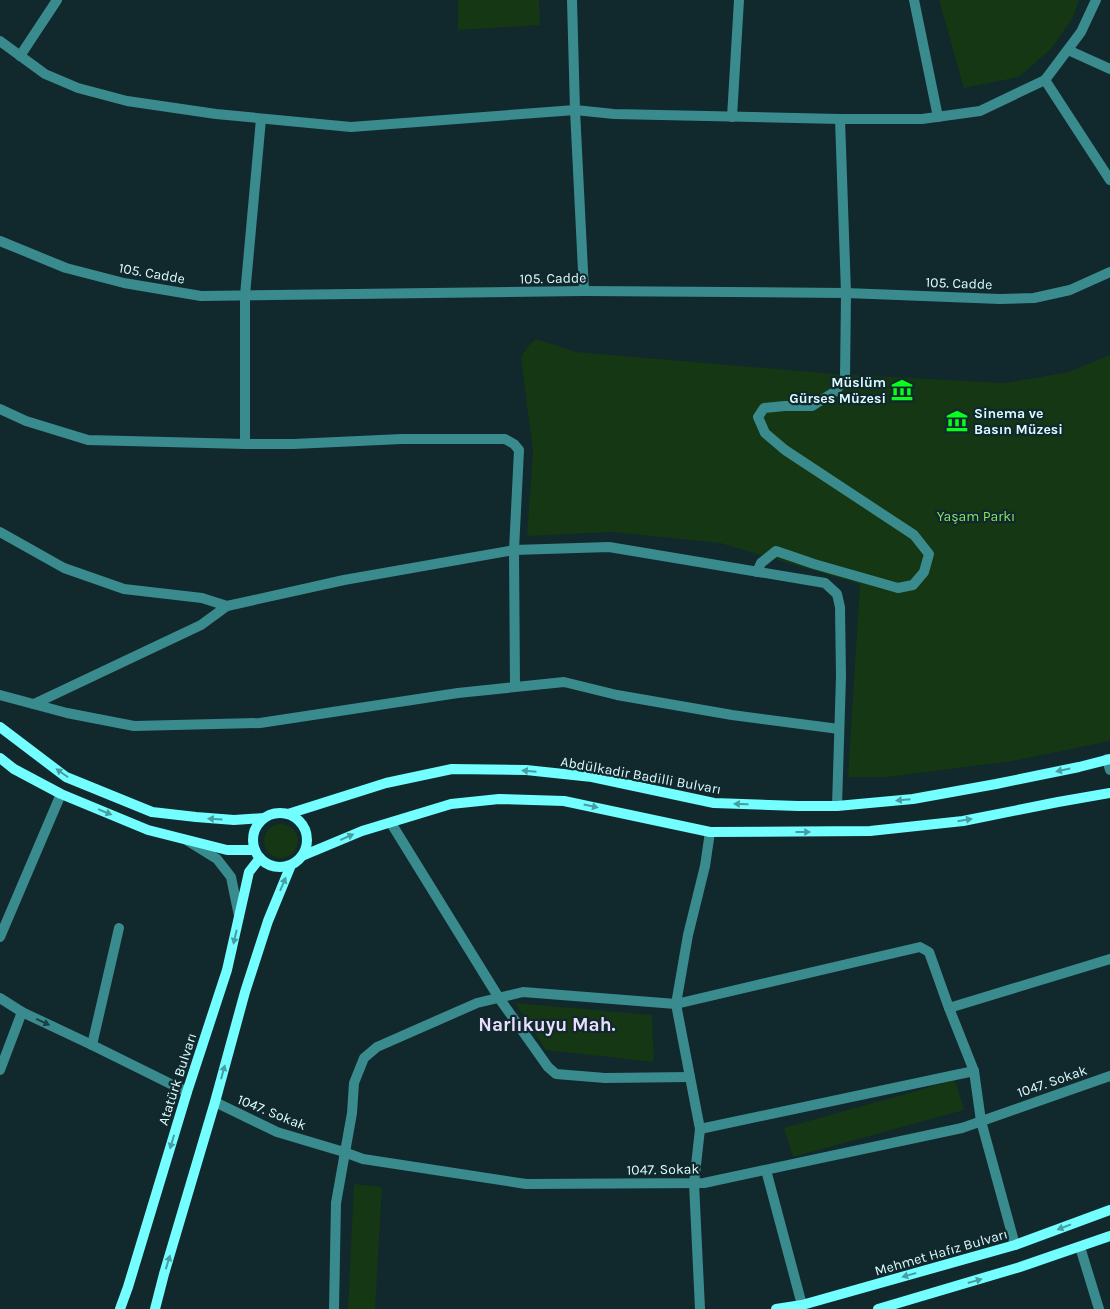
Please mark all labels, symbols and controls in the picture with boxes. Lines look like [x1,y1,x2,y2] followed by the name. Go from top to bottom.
[118,259,186,288] street label: 105. Cadde
[519,269,587,288] street label: 105. Cadde
[925,274,993,293] street label: 105. Cadde
[789,374,886,407] place label: Müslüm Gürses Müzesi
[889,377,915,403] museum icon: Müslüm Gürses Müzesi
[974,405,1063,438] place label: Sinema ve Basın Müzesi
[944,408,970,434] museum icon: Sinema ve Basın Müzesi
[937,508,1015,525] park label: Yaşam Parkı
[559,753,723,798] street label: Abdülkadir Badilli Bulvarı
[1055,766,1070,774] one-way arrow
[521,767,537,775] one-way arrow
[55,768,68,778] one-way arrow
[895,796,911,804] one-way arrow
[733,800,749,808] one-way arrow
[583,802,598,810] one-way arrow
[98,808,113,816] one-way arrow
[207,814,223,822] one-way arrow
[957,816,973,824] one-way arrow
[795,828,811,836] one-way arrow
[340,833,354,841] one-way arrow
[279,877,287,891] one-way arrow
[231,929,239,945] one-way arrow
[478,1014,616,1036] district label: Narlıkuyu Mah.
[35,1017,50,1026] one-way arrow
[155,1031,200,1127] street label: Atatürk Bulvarı
[1015,1062,1089,1101] street label: 1047. Sokak
[219,1065,227,1080] one-way arrow
[235,1091,309,1134] street label: 1047. Sokak
[167,1135,175,1150] one-way arrow
[626,1160,700,1179] street label: 1047. Sokak
[1057,1224,1072,1231] one-way arrow
[873,1225,1010,1280] street label: Mehmet Hafız Bulvarı
[164,1254,172,1269] one-way arrow
[902,1271,917,1279] one-way arrow
[967,1276,982,1284] one-way arrow

